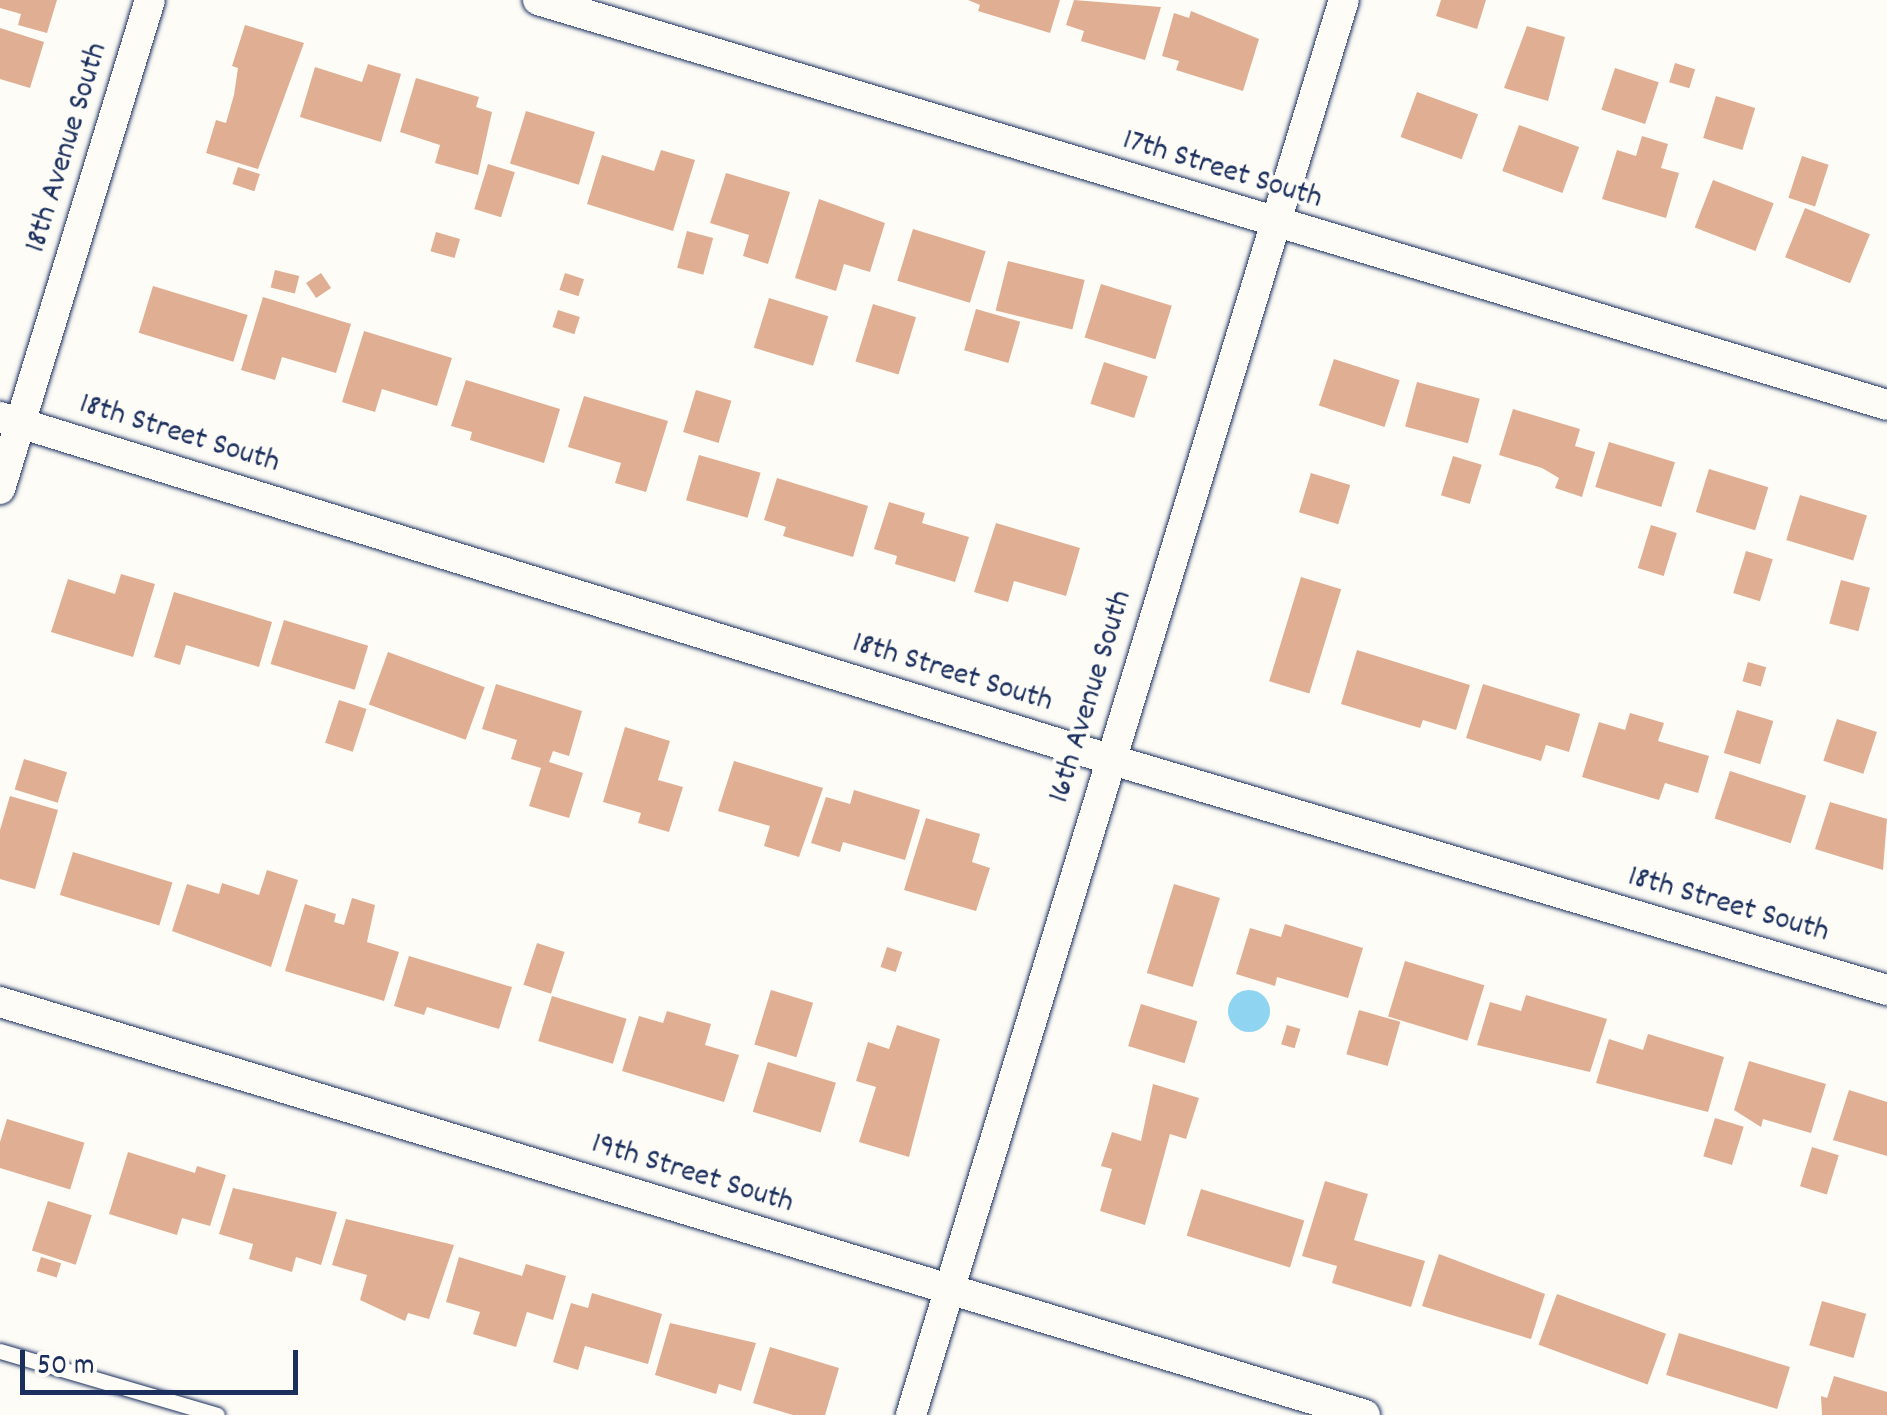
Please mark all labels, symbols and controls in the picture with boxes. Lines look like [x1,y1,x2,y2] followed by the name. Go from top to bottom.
[18,39,118,257] street label: 18th Avenue South
[1118,122,1326,220] street label: 17th Street South
[74,386,284,484] street label: 18th Street South
[1041,586,1143,808] street label: 16th Avenue South
[847,625,1057,723] street label: 18th Street South
[1623,859,1833,953] street label: 18th Street South
[586,1126,798,1224] street label: 19th Street South
[25,1330,302,1392] scale bar
[37,1346,95,1389] text: 50 m

